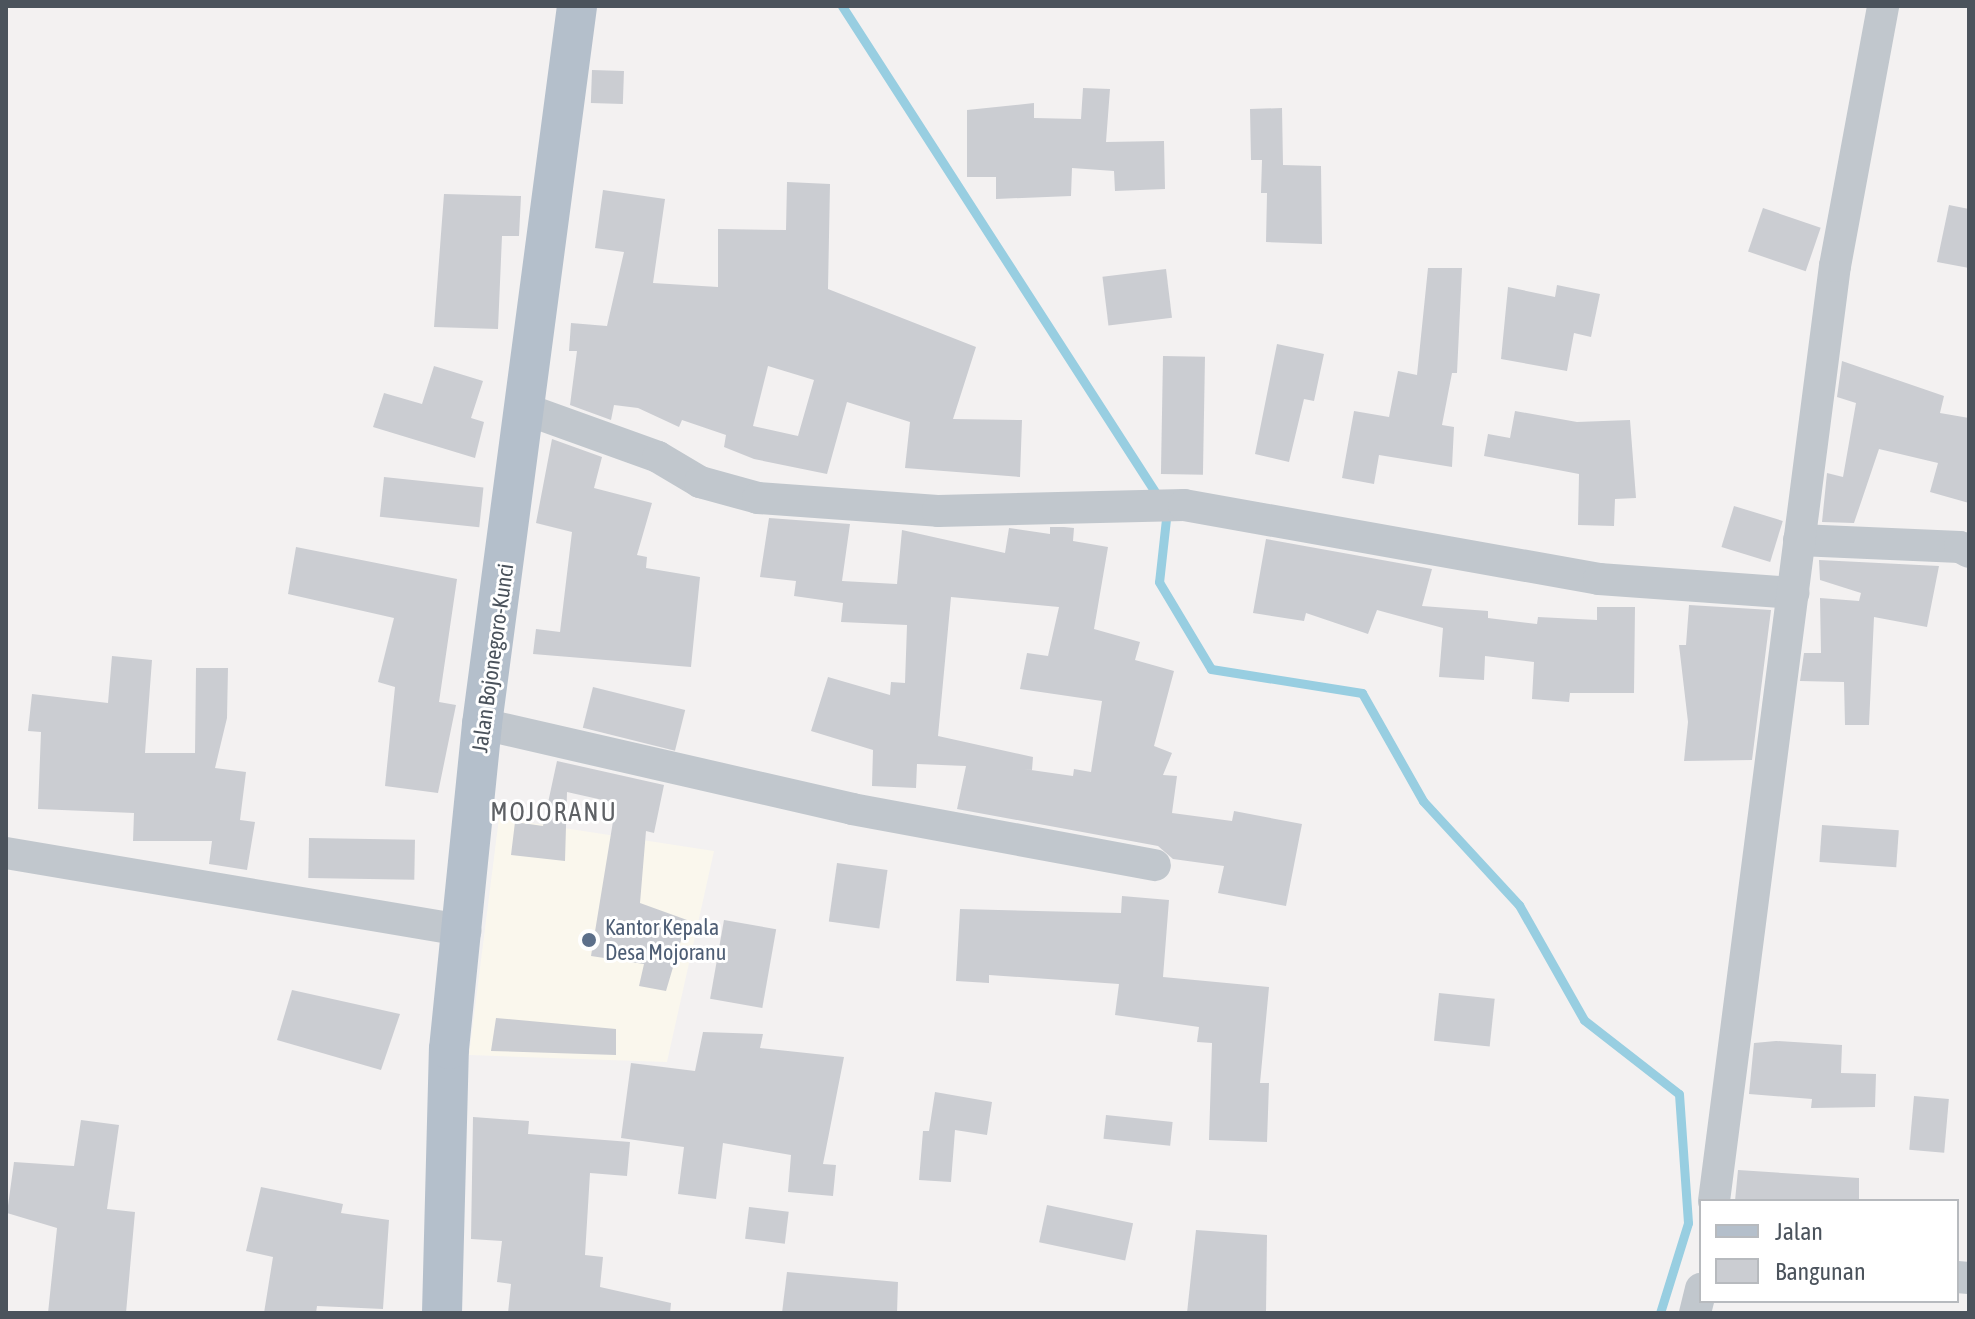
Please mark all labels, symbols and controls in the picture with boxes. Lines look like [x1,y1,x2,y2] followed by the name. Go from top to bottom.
[467,562,519,754] street label: Jalan Bojonegoro-Kunci
[490,797,618,829] district label: MOJORANU
[605,914,726,966] place label: Kantor Kepala Desa Mojoranu
[580,931,598,949] marker: Kantor Kepala Desa Mojoranu
[1699,1199,1959,1303] legend
[1775,1218,1823,1245] text: Jalan
[1775,1258,1866,1285] text: Bangunan

